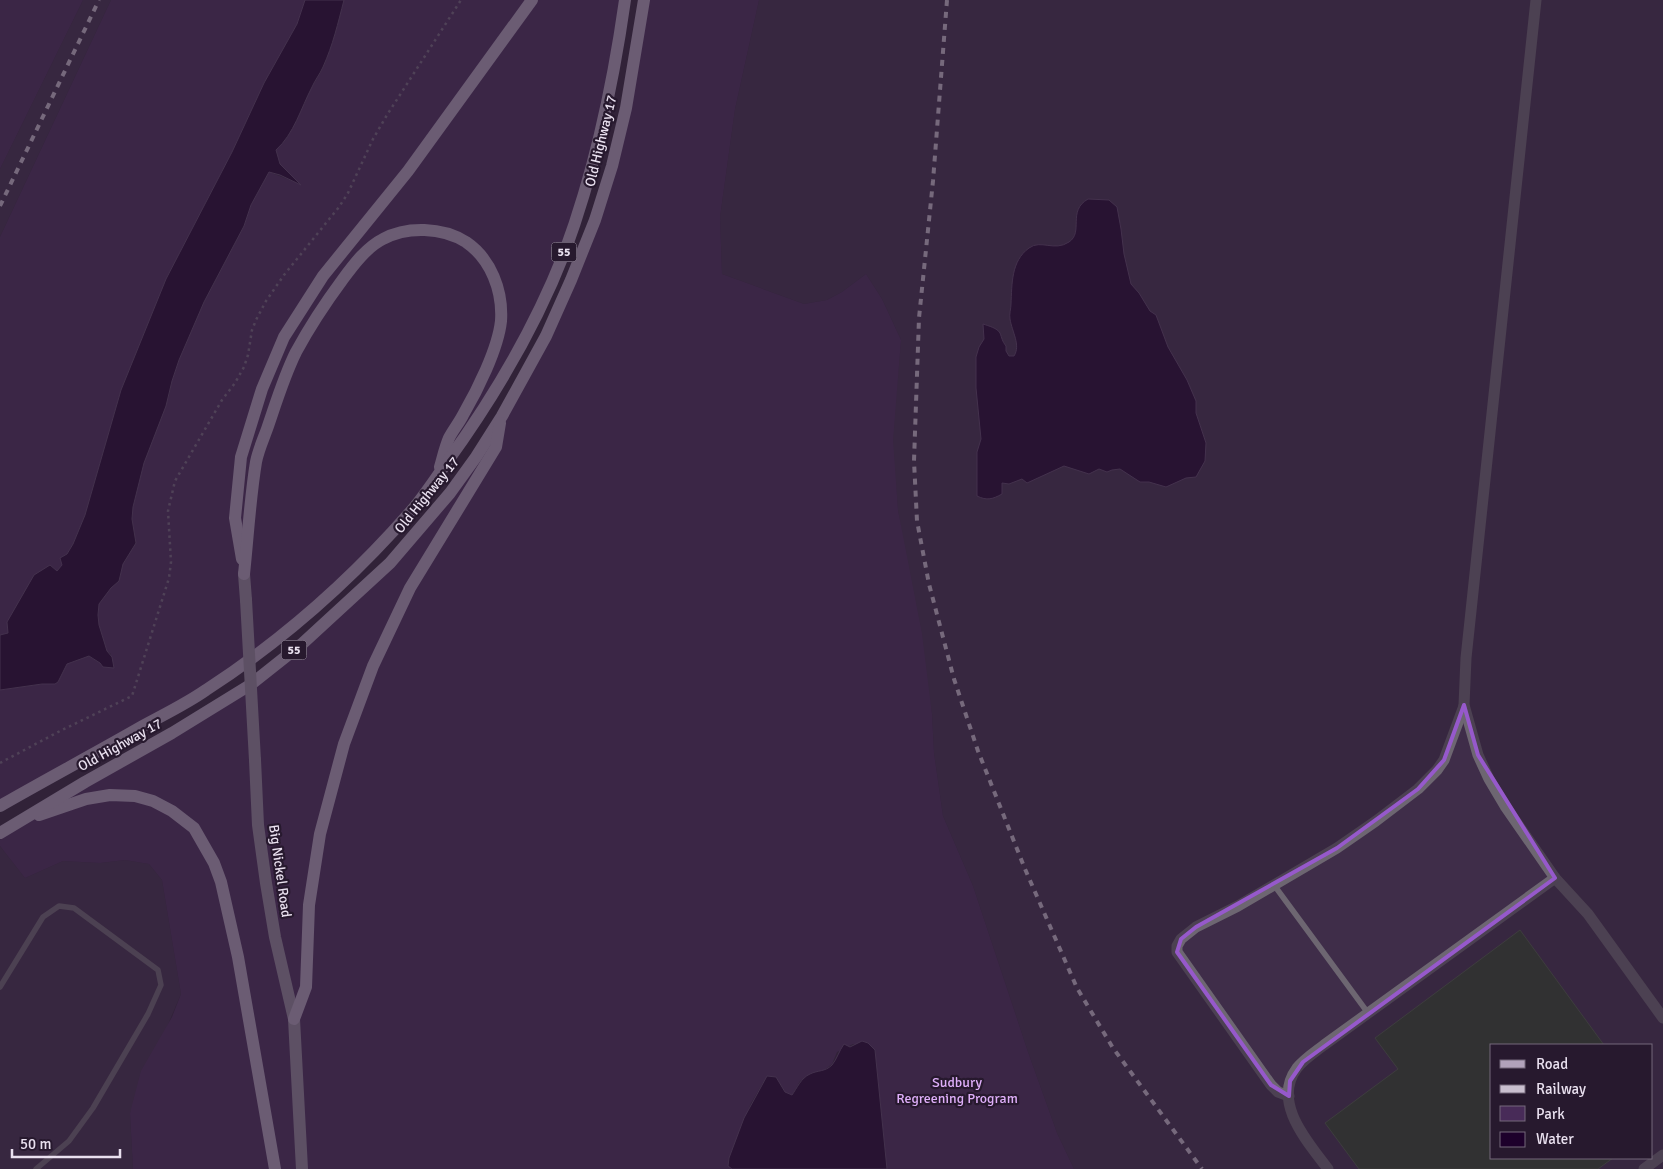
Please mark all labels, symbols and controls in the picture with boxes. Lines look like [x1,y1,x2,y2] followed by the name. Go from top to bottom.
[581,94,621,188] street label: Old Highway 17
[552,242,576,262] road number: 55
[391,453,463,537] street label: Old Highway 17
[282,640,306,660] road number: 55
[75,715,165,775] street label: Old Highway 17
[265,823,295,919] street label: Big Nickel Road
[1490,1044,1653,1159] legend
[1536,1055,1568,1073] text: Road
[896,1074,1018,1107] park label: Sudbury Regreening Program
[1536,1080,1586,1098] text: Railway
[1536,1105,1565,1123] text: Park
[12,1126,120,1158] scale bar
[1536,1130,1574,1148] text: Water
[20,1135,51,1153] text: 50 m

